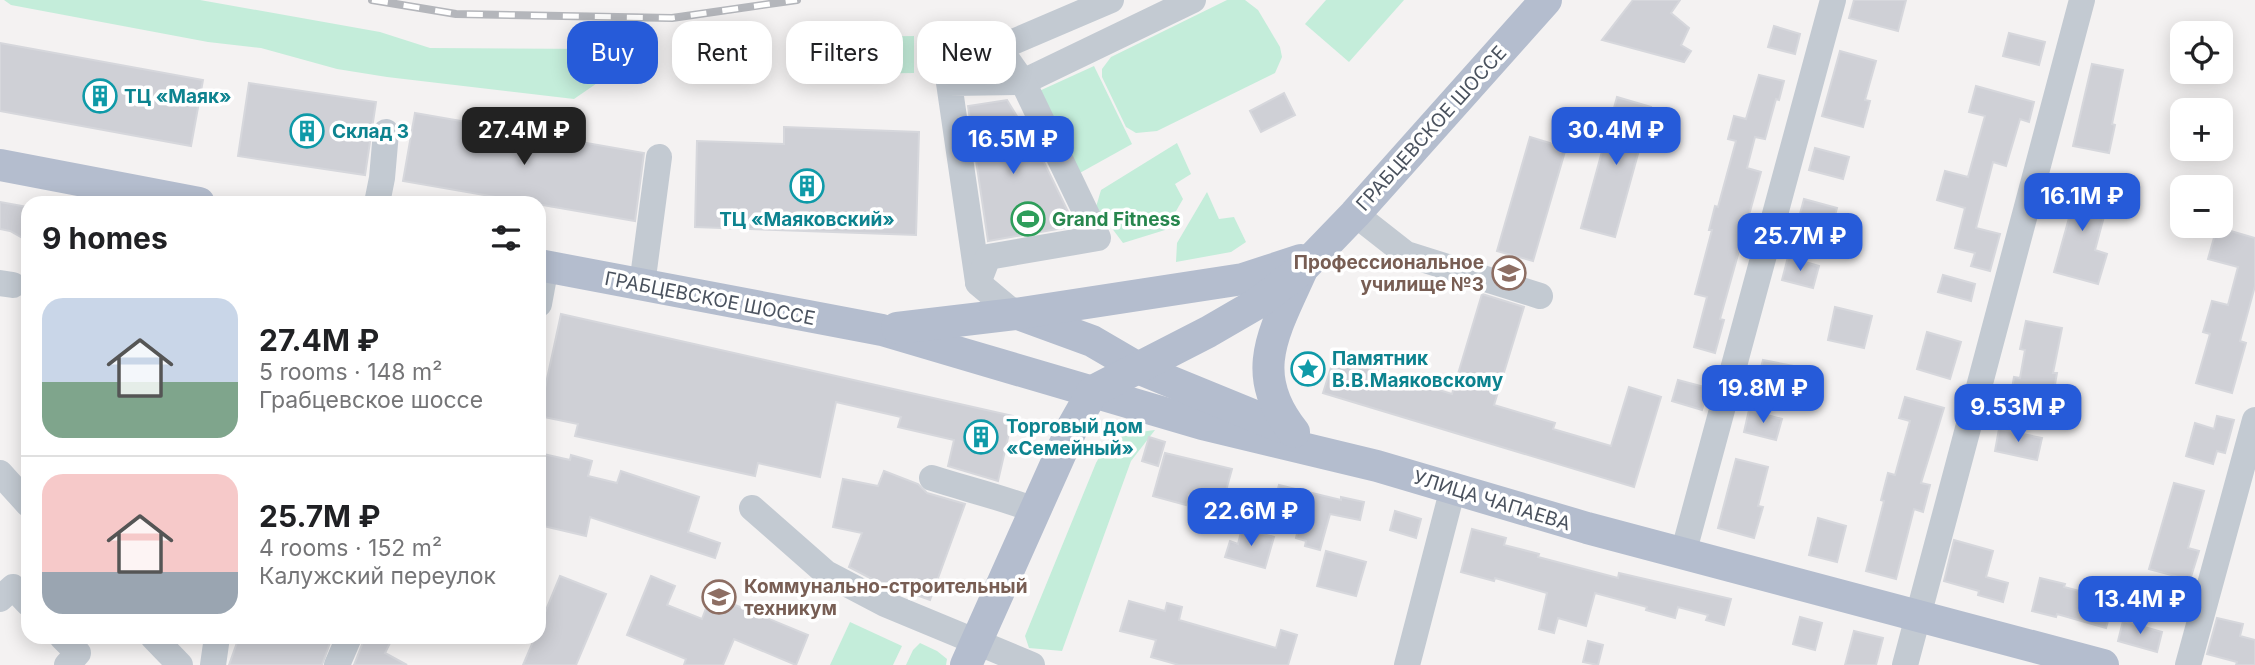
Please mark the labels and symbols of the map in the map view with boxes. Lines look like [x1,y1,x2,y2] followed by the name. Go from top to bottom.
[1351,41,1511,215] street label: ГРАБЦЕВСКОЕ ШОССЕ
[81,77,119,115] building icon: ТЦ «Маяк»
[124,85,232,108] place label: ТЦ «Маяк»
[459,108,589,167] pin: 27.4M ₽
[1551,108,1681,167] pin: 30.4M ₽
[288,112,326,150] building icon: Склад 3
[948,116,1078,176] pin: 16.5M ₽
[332,120,409,143] place label: Склад 3
[788,167,826,205] building icon: ТЦ «Маяковский»
[2017,174,2147,233] pin: 16.1M ₽
[1009,200,1047,238] sports icon: Grand Fitness
[719,208,895,231] place label: ТЦ «Маяковский»
[1052,208,1181,231] place label: Grand Fitness
[1735,214,1865,273] pin: 25.7M ₽
[1294,251,1484,296] place label: Профессиональное училище №3
[1490,254,1528,292] school or university icon: Профессиональное училище №3
[603,267,817,330] street label: ГРАБЦЕВСКОЕ ШОССЕ
[1332,347,1504,392] place label: Памятник В.В.Маяковскому
[1289,350,1327,388] place icon: Памятник В.В.Маяковскому
[1698,366,1828,425] pin: 19.8M ₽
[1953,384,2083,444] pin: 9.53M ₽
[1006,415,1143,460] place label: Торговый дом «Семейный»
[962,418,1000,456] building icon: Торговый дом «Семейный»
[1410,466,1573,535] street label: УЛИЦА ЧАПАЕВА
[1186,489,1316,548] pin: 22.6M ₽
[744,575,1027,620] place label: Коммунально-строительный техникум
[2075,576,2205,636] pin: 13.4M ₽
[700,578,738,616] school or university icon: Коммунально-строительный техникум

